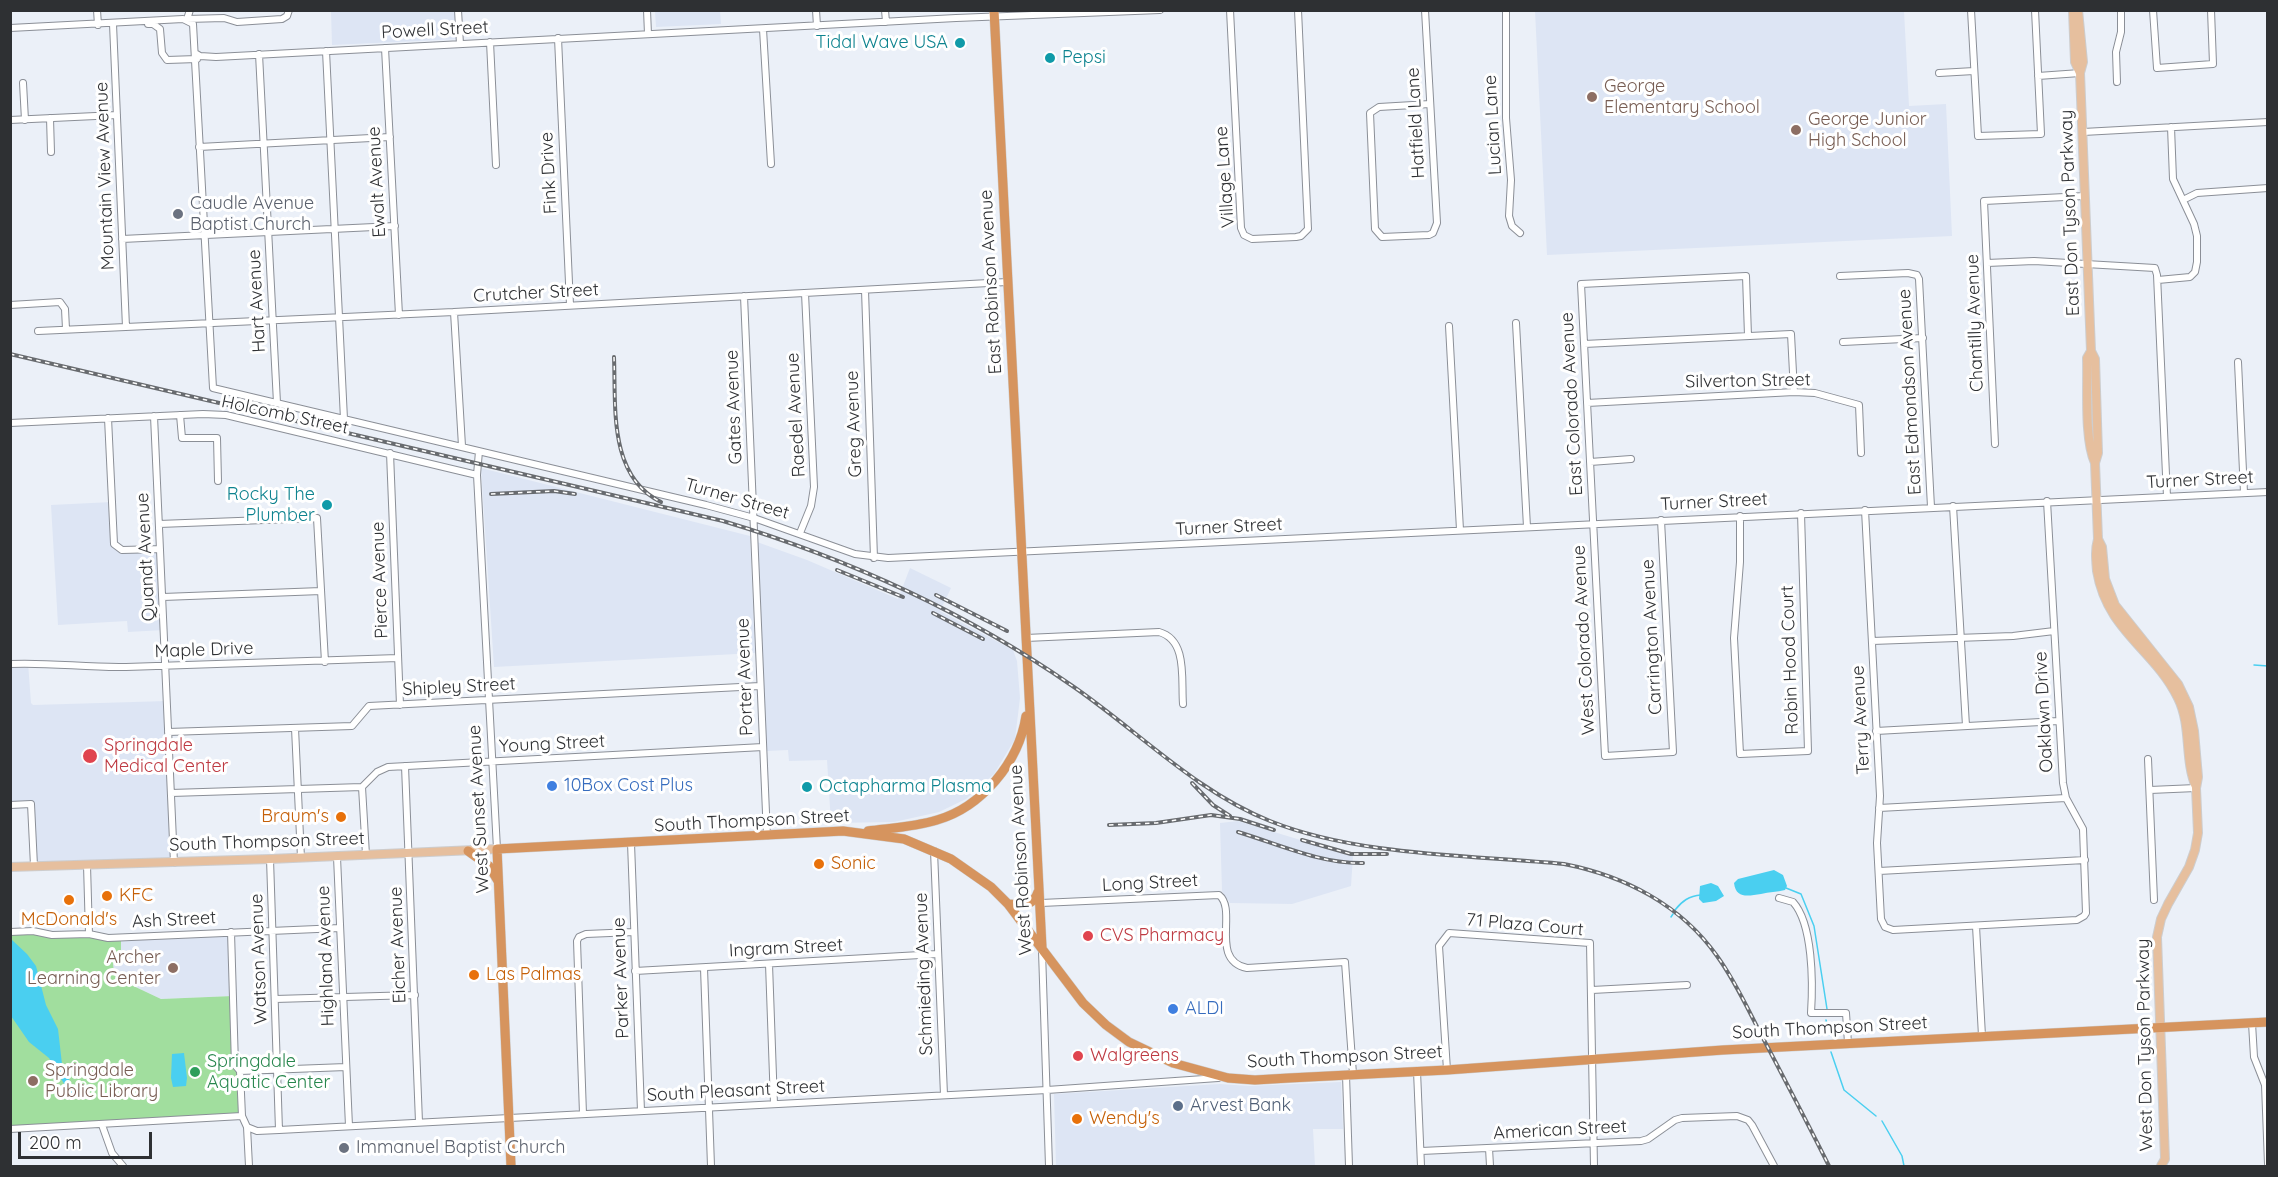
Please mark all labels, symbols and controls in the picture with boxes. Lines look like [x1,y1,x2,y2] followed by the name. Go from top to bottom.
[381,16,489,44] street label: Powell Street
[816,32,948,54] place label: Tidal Wave USA
[953,36,967,50] marker: Tidal Wave USA
[1062,47,1106,69] place label: Pepsi
[1043,51,1057,65] marker: Pepsi
[1402,67,1430,179] street label: Hatfield Lane
[1480,74,1506,176] street label: Lucian Lane
[1604,76,1760,118] place label: George Elementary School
[91,81,119,271] street label: Mountain View Avenue
[1585,90,1599,104] marker: George Elementary School
[1808,109,1927,152] place label: George Junior High School
[2056,109,2084,317] street label: East Don Tyson Parkway
[1789,123,1803,137] marker: George Junior High School
[1211,125,1239,229] street label: Village Lane
[363,126,391,238] street label: Ewalt Avenue
[536,131,562,215] street label: Fink Drive
[975,189,1007,375] street label: East Robinson Avenue
[190,193,314,236] place label: Caudle Avenue Baptist Church
[171,207,185,221] marker: Caudle Avenue Baptist Church
[244,249,270,353] street label: Hart Avenue
[1962,254,1988,392] street label: Chantilly Avenue
[473,279,599,307] street label: Crutcher Street
[1894,288,1926,496] street label: East Edmondson Avenue
[1556,312,1588,496] street label: East Colorado Avenue
[721,349,747,465] street label: Gates Avenue
[782,352,810,478] street label: Raedel Avenue
[1685,369,1811,393] street label: Silverton Street
[841,370,867,478] street label: Greg Avenue
[219,391,351,439] street label: Holcomb Street
[2146,466,2254,494] street label: Turner Street
[682,474,792,524] street label: Turner Street
[227,484,315,526] place label: Rocky The Plumber
[1660,488,1768,516] street label: Turner Street
[132,492,160,622] street label: Quandt Avenue
[320,498,334,512] marker: Rocky The Plumber
[1175,513,1283,541] street label: Turner Street
[367,521,393,639] street label: Pierce Avenue
[1568,545,1600,735] street label: West Colorado Avenue
[1637,559,1667,715] street label: Carrington Avenue
[1777,585,1803,735] street label: Robin Hood Court
[732,618,758,736] street label: Porter Avenue
[154,637,254,663] street label: Maple Drive
[2030,651,2058,773] street label: Oaklawn Drive
[1847,665,1875,775] street label: Terry Avenue
[402,673,516,701] street label: Shipley Street
[464,724,494,894] street label: West Sunset Avenue
[498,730,606,758] street label: Young Street
[104,735,229,777] place label: Springdale Medical Center
[81,747,99,765] marker: Springdale Medical Center
[1005,764,1037,956] street label: West Robinson Avenue
[564,775,693,797] place label: 10Box Cost Plus
[819,776,992,798] place label: Octapharma Plasma
[545,779,559,793] marker: 10Box Cost Plus
[800,780,814,794] marker: Octapharma Plasma
[654,805,850,837] street label: South Thompson Street
[261,806,329,828] place label: Braum's
[334,810,348,824] marker: Braum's
[169,828,365,856] street label: South Thompson Street
[831,853,876,875] place label: Sonic
[812,857,826,871] marker: Sonic
[1101,870,1199,896] street label: Long Street
[119,885,153,907] place label: KFC
[313,885,339,1027] street label: Highland Avenue
[385,886,411,1004] street label: Eicher Avenue
[100,889,114,903] marker: KFC
[910,892,938,1056] street label: Schmieding Avenue
[62,893,76,907] marker: McDonald's
[246,893,272,1025] street label: Watson Avenue
[131,907,217,933] street label: Ash Street
[21,909,117,931] place label: McDonald's
[1465,909,1585,941] street label: 71 Plaza Court
[608,917,634,1039] street label: Parker Avenue
[1100,925,1224,947] place label: CVS Pharmacy
[1081,929,1095,943] marker: CVS Pharmacy
[728,934,844,962] street label: Ingram Street
[2132,938,2158,1152] street label: West Don Tyson Parkway
[27,947,161,990] place label: Archer Learning Center
[166,961,180,975] marker: Archer Learning Center
[486,964,581,986] place label: Las Palmas
[467,968,481,982] marker: Las Palmas
[1185,998,1224,1020] place label: ALDI
[1166,1002,1180,1016] marker: ALDI
[1732,1012,1928,1044] street label: South Thompson Street
[1247,1041,1443,1073] street label: South Thompson Street
[1090,1045,1179,1067] place label: Walgreens
[1071,1049,1085,1063] marker: Walgreens
[207,1051,330,1094] place label: Springdale Aquatic Center
[45,1060,158,1102] place label: Springdale Public Library
[188,1065,202,1079] marker: Springdale Aquatic Center
[26,1074,40,1088] marker: Springdale Public Library
[646,1076,826,1106] street label: South Pleasant Street
[1190,1095,1291,1117] place label: Arvest Bank
[1171,1099,1185,1113] marker: Arvest Bank
[1089,1108,1160,1130] place label: Wendy's
[1070,1112,1084,1126] marker: Wendy's
[1493,1116,1627,1144] street label: American Street
[21,1120,154,1158] scale bar
[29,1131,82,1154] text: 200 m
[356,1137,565,1159] place label: Immanuel Baptist Church
[337,1141,351,1155] marker: Immanuel Baptist Church

